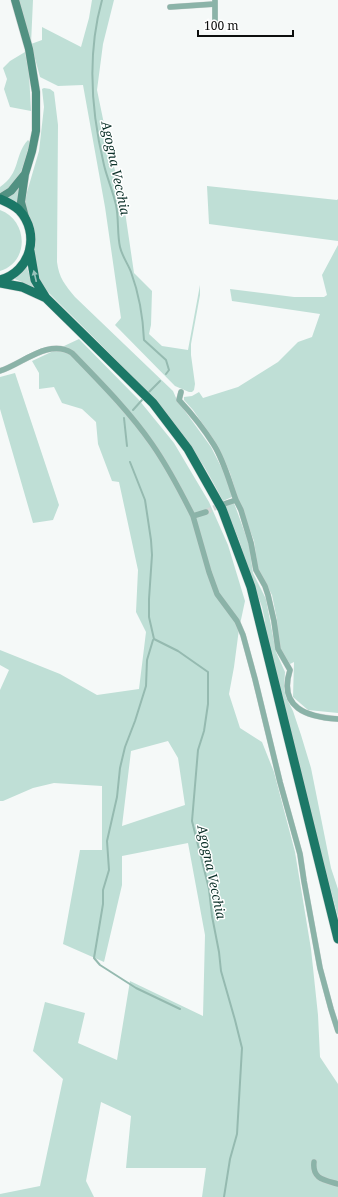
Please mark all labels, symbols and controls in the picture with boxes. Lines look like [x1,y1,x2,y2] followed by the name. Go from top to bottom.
[198,12,293,38] scale bar
[204,17,239,34] text: 100 m
[97,118,135,217] water label: Agogna Vecchia
[31,269,37,282] one-way arrow
[193,822,231,921] water label: Agogna Vecchia

